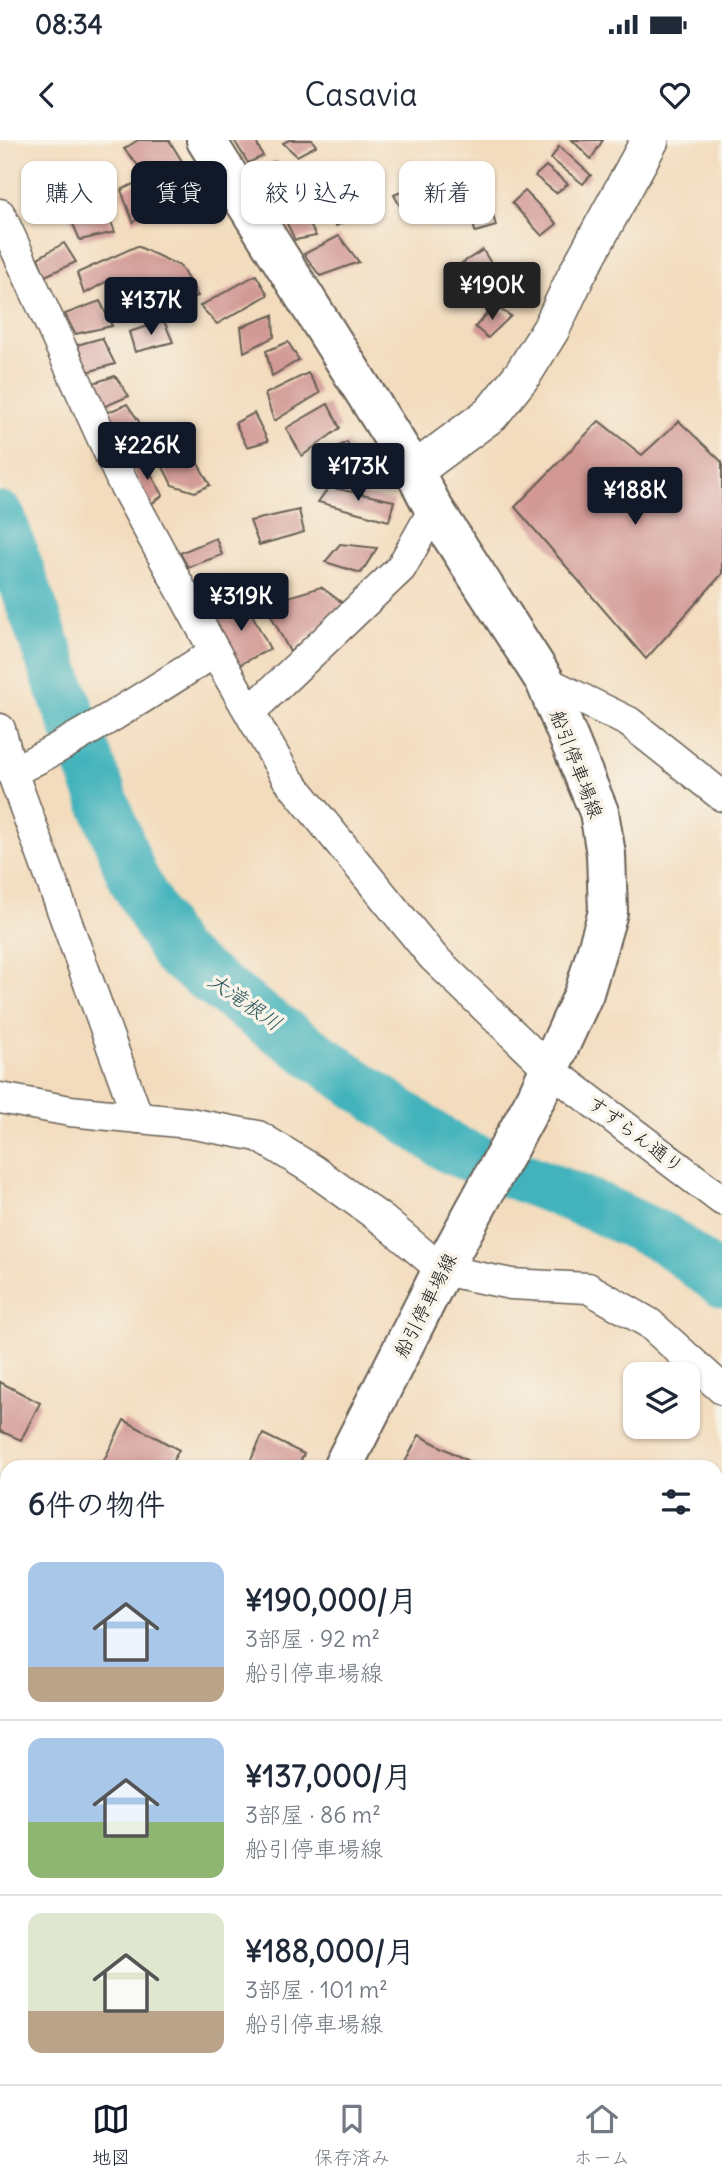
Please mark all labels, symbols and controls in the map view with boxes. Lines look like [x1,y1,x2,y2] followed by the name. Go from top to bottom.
[35,8,103,41] text: 08:34
[305,74,417,115] text: Casavia
[28,76,66,114] icon: back
[656,76,694,114] icon: heart
[21,161,117,224] chip: 購入
[131,161,227,224] chip: 賃貸
[241,161,385,224] chip: 絞り込み
[399,161,495,224] chip: 新着
[443,262,541,322] pin: ¥190K
[459,270,525,299] text: ¥190K
[102,278,200,337] pin: ¥137K
[120,285,182,314] text: ¥137K
[98,422,196,482] pin: ¥226K
[114,430,180,459] text: ¥226K
[309,444,407,503] pin: ¥173K
[327,451,389,480] text: ¥173K
[586,468,684,527] pin: ¥188K
[603,475,667,504] text: ¥188K
[192,574,290,633] pin: ¥319K
[210,581,272,610] text: ¥319K
[545,706,609,822] street label: 船引停車場線
[203,966,287,1037] water label: 大滝根川
[583,1090,689,1178] street label: すずらん通り
[388,1249,462,1361] street label: 船引停車場線
[623,1362,700,1439] map controls
[623,1362,700,1439] button: layers
[657,1483,695,1521] icon: filters
[28,1485,165,1523] text: 6件の物件
[245,1581,418,1619] text: ¥190,000/月
[84,1590,168,1674] icon: home
[245,1624,380,1653] text: 3部屋 · 92 m²
[245,1658,383,1687] text: 船引停車場線
[245,1757,412,1795] text: ¥137,000/月
[84,1766,168,1850] icon: home
[245,1800,381,1829] text: 3部屋 · 86 m²
[245,1834,383,1863] text: 船引停車場線
[245,1932,415,1970] text: ¥188,000/月
[84,1941,168,2025] icon: home
[245,1975,388,2004] text: 3部屋 · 101 m²
[245,2009,383,2038] text: 船引停車場線
[92,2100,130,2169] tab: 地図
[314,2100,390,2169] tab: 保存済み
[574,2100,630,2169] tab: ホーム

